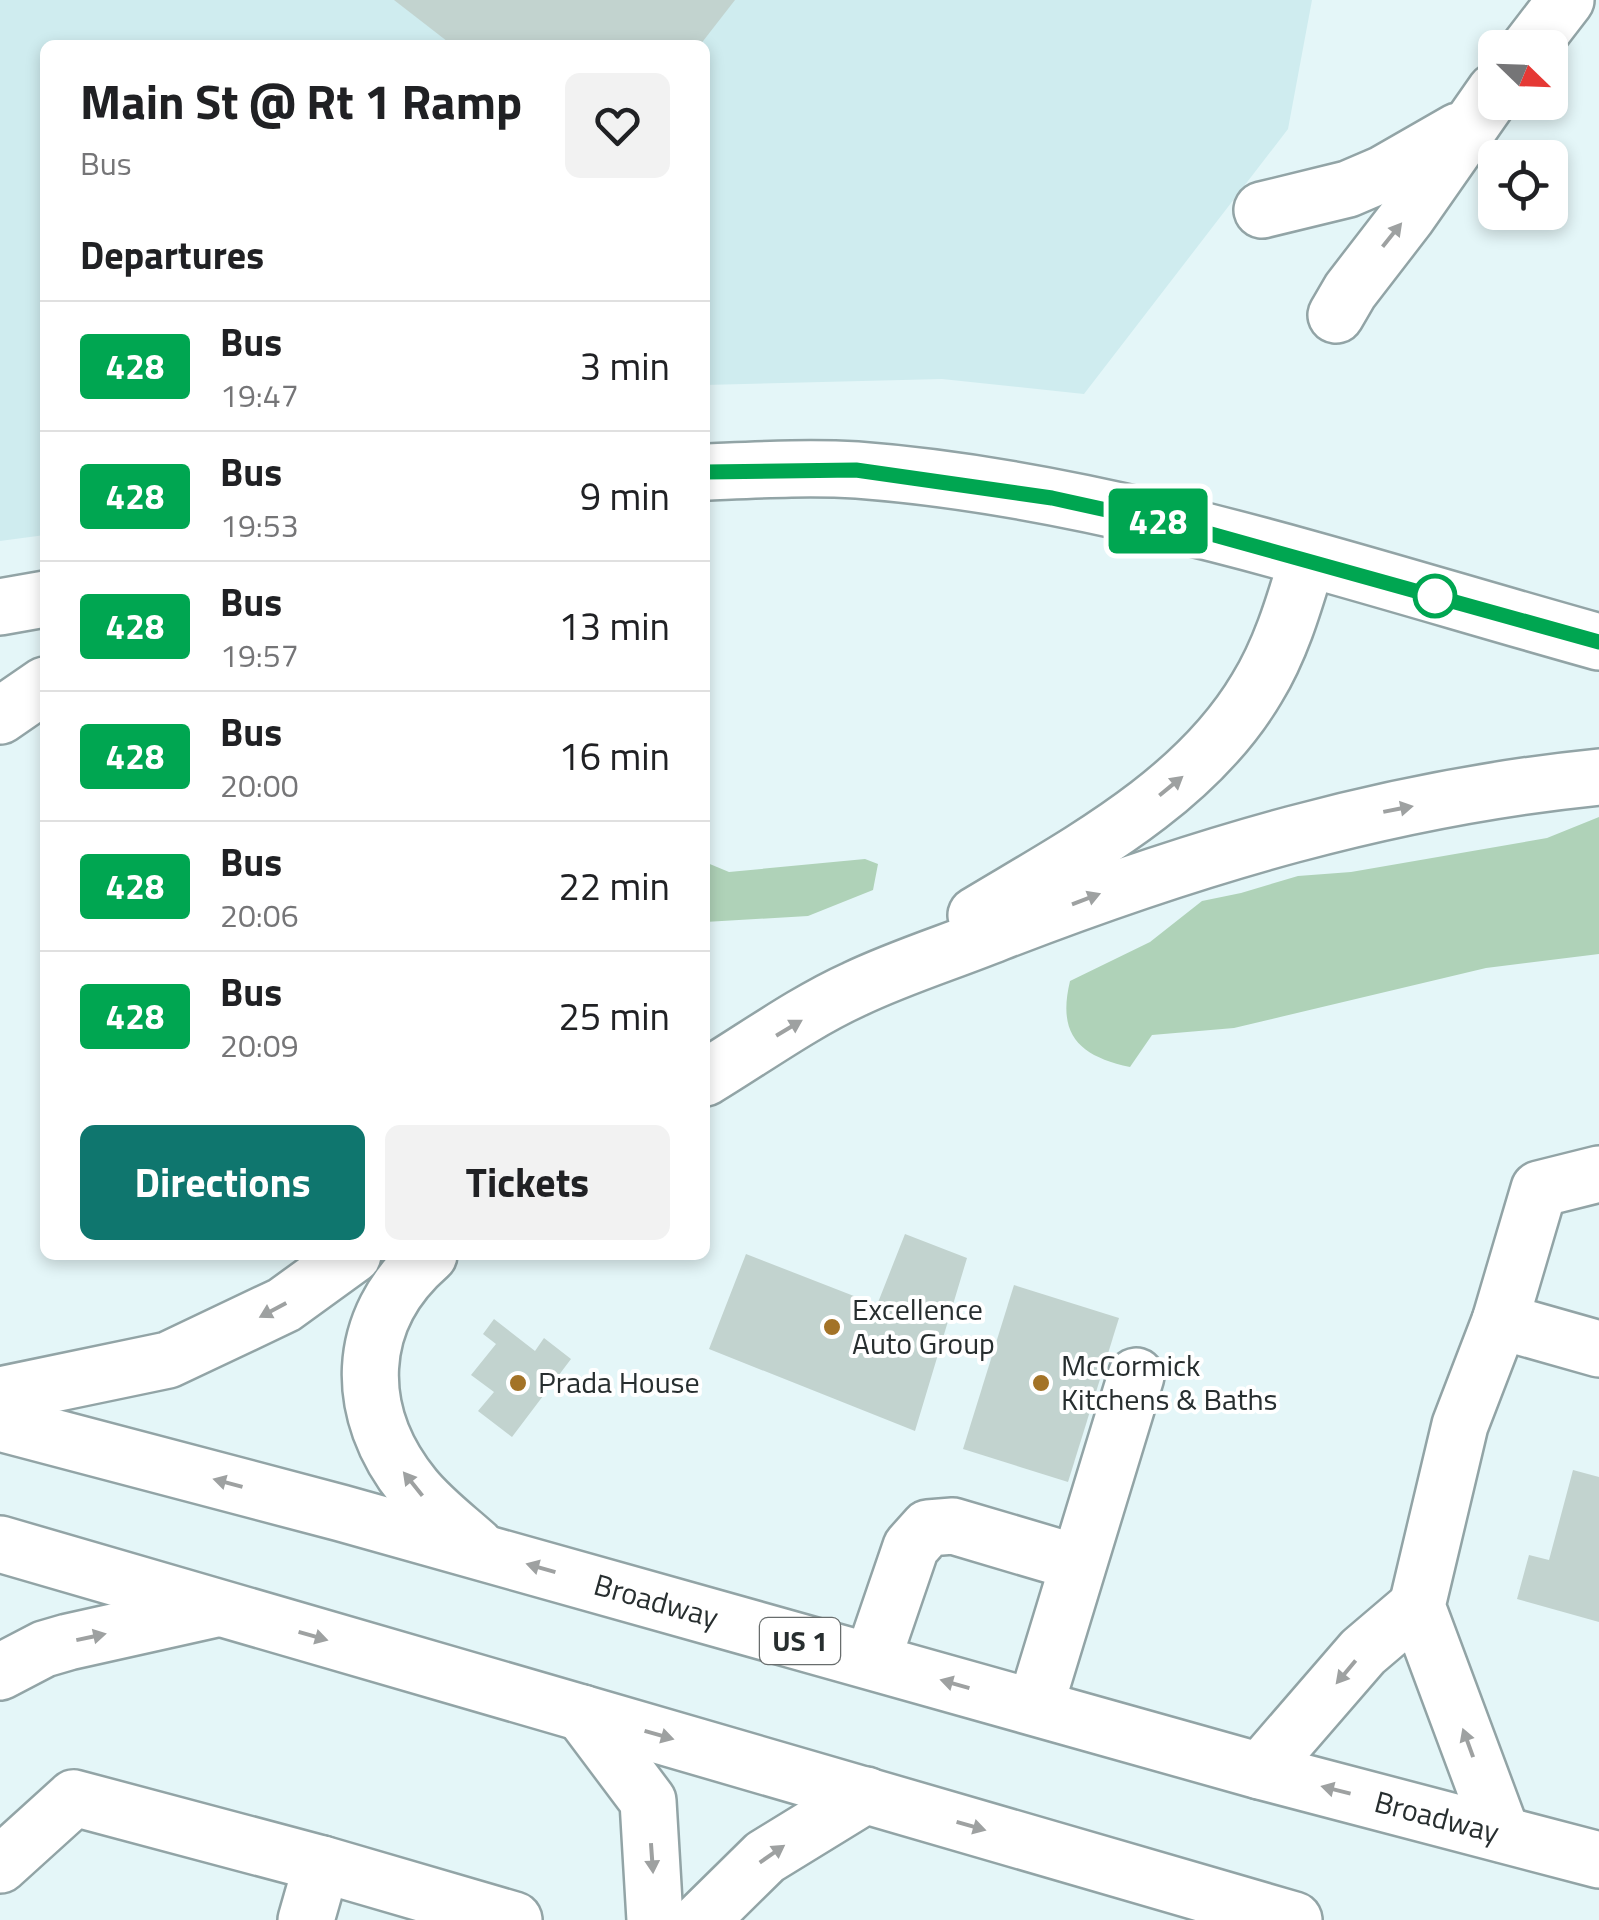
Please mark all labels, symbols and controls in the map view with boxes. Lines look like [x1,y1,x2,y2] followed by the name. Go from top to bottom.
[1478,30,1568,120] north arrow
[1478,30,1568,230] map controls
[80,65,522,138] text: Main St @ Rt 1 Ramp
[565,73,670,178] button: heart
[80,139,132,187] text: Bus
[1478,140,1568,230] button: locate
[1381,223,1402,248] one-way arrow
[80,226,264,284] text: Departures
[220,313,282,371] text: Bus
[580,337,670,395] text: 3 min
[106,339,164,393] text: 428
[220,371,299,419] text: 19:47
[220,443,282,501] text: Bus
[580,467,670,525] text: 9 min
[106,469,164,523] text: 428
[1100,488,1216,554] line badge: 428
[1129,494,1187,548] text: 428
[220,501,299,549] text: 19:53
[220,573,282,631] text: Bus
[1414,575,1456,617] unlabelled marker
[559,597,670,655] text: 13 min
[106,599,164,653] text: 428
[220,631,299,679] text: 19:57
[220,703,282,761] text: Bus
[559,727,670,785] text: 16 min
[106,729,164,783] text: 428
[220,761,299,809] text: 20:00
[1159,776,1184,797] one-way arrow
[1383,801,1414,817] one-way arrow
[220,833,282,891] text: Bus
[559,857,670,915] text: 22 min
[106,859,164,913] text: 428
[220,891,299,939] text: 20:06
[1072,891,1102,907] one-way arrow
[220,963,282,1021] text: Bus
[559,987,670,1045] text: 25 min
[106,989,164,1043] text: 428
[775,1020,803,1037] one-way arrow
[220,1021,299,1069] text: 20:09
[80,1125,365,1240] button: Directions
[385,1125,670,1240] button: Tickets
[852,1286,995,1366] place label: Excellence Auto Group
[259,1301,287,1318] one-way arrow
[821,1316,843,1338] marker: Excellence Auto Group
[1061,1342,1278,1422] place label: McCormick Kitchens & Baths
[538,1359,700,1405] place label: Prada House
[507,1372,529,1394] marker: Prada House
[1030,1372,1052,1394] marker: McCormick Kitchens & Baths
[403,1471,423,1497] one-way arrow
[212,1474,243,1490] one-way arrow
[525,1560,556,1575] one-way arrow
[589,1561,724,1640] street label: Broadway
[760,1618,840,1664] road number: US 1
[298,1628,329,1644] one-way arrow
[75,1629,106,1645] one-way arrow
[1335,1659,1357,1684] one-way arrow
[939,1676,970,1692] one-way arrow
[1460,1727,1475,1757] one-way arrow
[644,1728,675,1743] one-way arrow
[1370,1778,1505,1855] street label: Broadway
[1320,1782,1351,1798] one-way arrow
[956,1819,987,1834] one-way arrow
[644,1843,660,1875] one-way arrow
[759,1845,785,1864] one-way arrow

